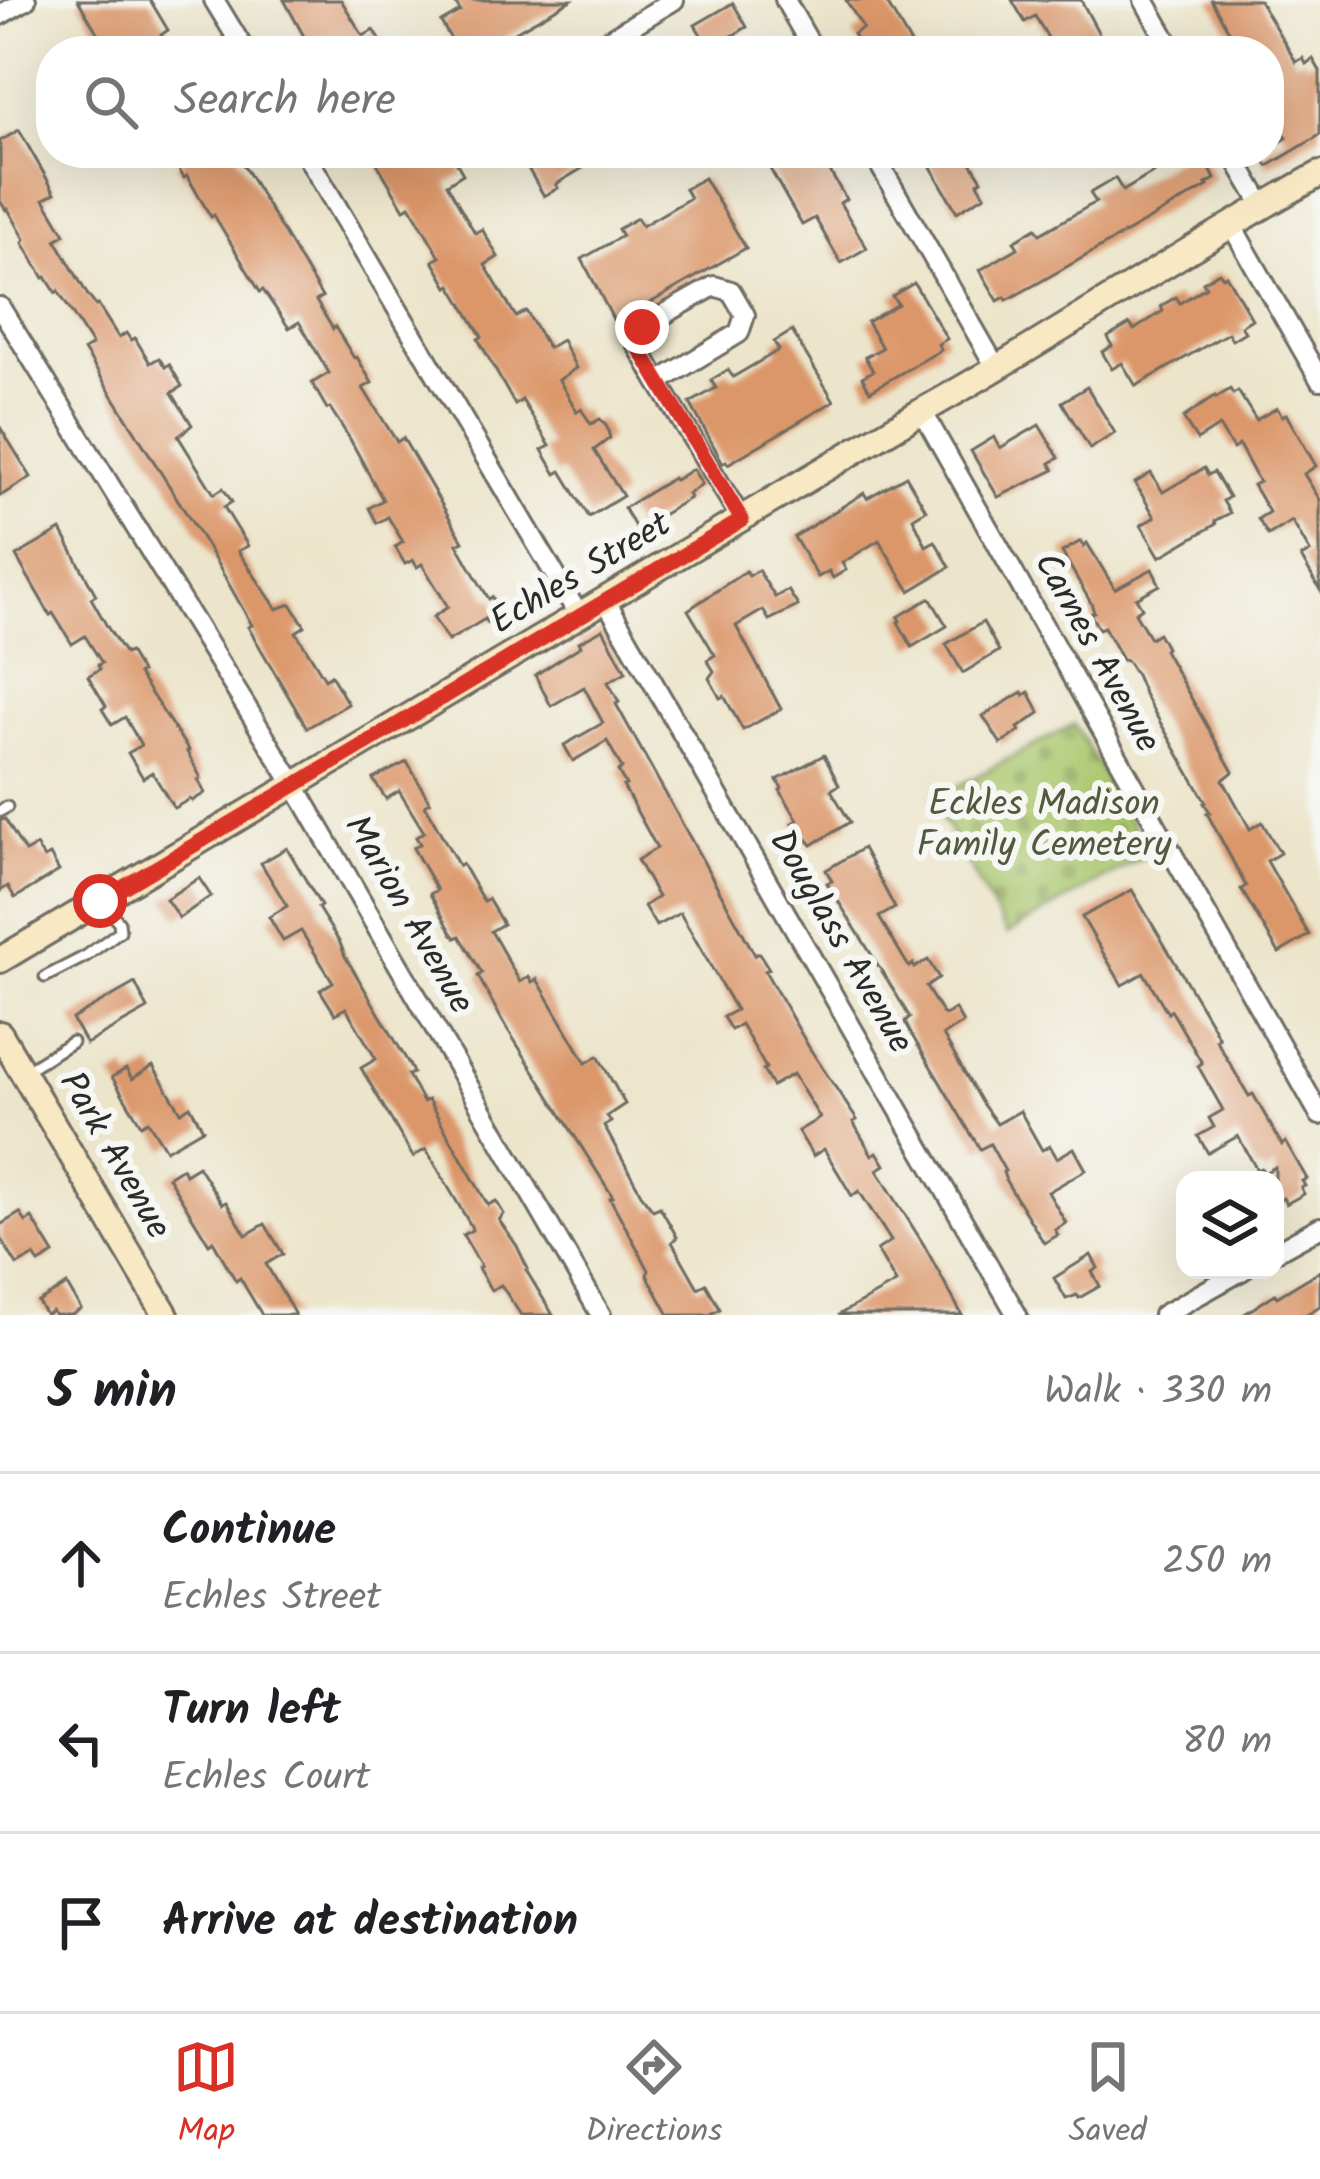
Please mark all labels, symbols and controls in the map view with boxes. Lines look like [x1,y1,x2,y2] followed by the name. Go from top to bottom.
[36,36,1284,168] search box
[174,66,396,138] text: Search here
[78,69,144,135] icon: search
[615,300,669,354] route end
[480,497,683,651] street label: Echles Street
[1017,542,1175,764] street label: Carnes Avenue
[917,777,1172,875] park label: Eckles Madison Family Cemetery
[328,805,488,1025] street label: Marion Avenue
[753,819,927,1065] street label: Douglass Avenue
[73,874,127,928] route start
[43,1061,185,1251] street label: Park Avenue
[1176,1171,1284,1279] map controls
[1176,1171,1284,1279] button: layers
[48,1353,177,1434] text: 5 min
[1044,1362,1272,1424] text: Walk · 330 m
[162,1496,336,1568] text: Continue
[48,1530,114,1596] icon: ahead
[1162,1532,1272,1594] text: 250 m
[162,1568,381,1630] text: Echles Street
[162,1676,341,1748] text: Turn left
[48,1710,114,1776] icon: left
[1182,1712,1272,1774] text: 80 m
[162,1748,370,1810] text: Echles Court
[162,1887,578,1959] text: Arrive at destination
[48,1890,114,1956] icon: arrive
[173,2034,239,2159] tab: Map
[585,2034,722,2159] tab: Directions
[1069,2034,1147,2159] tab: Saved

